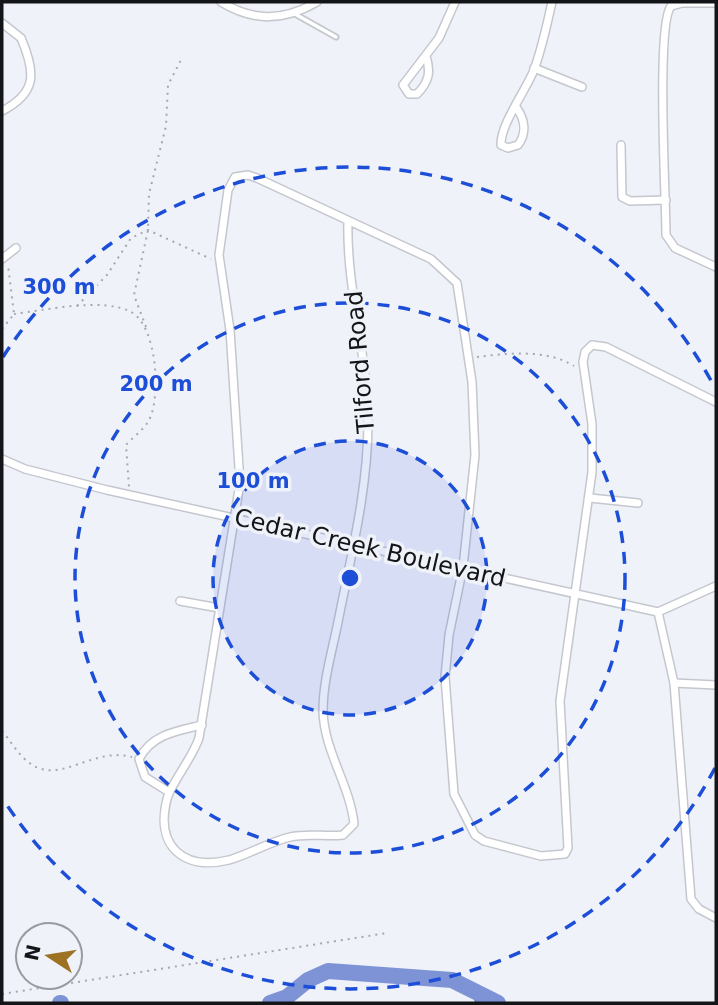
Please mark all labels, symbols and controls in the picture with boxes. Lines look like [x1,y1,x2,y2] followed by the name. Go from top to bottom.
[22,275,96,299] text: 300 m
[340,290,380,435] street label: Tilford Road
[119,372,193,396] text: 200 m
[216,469,290,493] text: 100 m
[232,503,508,593] street label: Cedar Creek Boulevard
[338,566,362,590] centre of rings
[14,921,84,991] north arrow
[20,942,45,963] text: N

